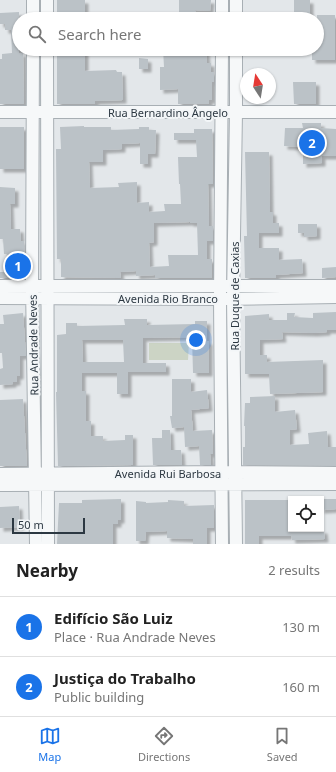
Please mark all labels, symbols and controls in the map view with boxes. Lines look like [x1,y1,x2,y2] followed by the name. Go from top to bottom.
[12,12,324,56] search box
[26,23,48,45] icon: search
[58,24,141,44] text: Search here
[240,68,276,104] north arrow
[108,105,228,120] street label: Rua Bernardino Ângelo
[299,128,325,158] pin: 2
[227,241,242,351] street label: Rua Duque de Caxias
[5,251,31,281] pin: 1
[118,291,218,306] street label: Avenida Rio Branco
[25,294,41,396] street label: Rua Andrade Neves
[186,330,206,350] your location
[115,466,221,481] street label: Avenida Rui Barbosa
[288,496,324,532] map controls
[288,496,324,532] button: locate
[12,516,85,535] scale bar
[18,517,44,532] text: 50 m
[16,559,78,582] text: Nearby
[268,561,320,579] text: 2 results
[54,608,173,628] text: Edifício São Luiz
[25,618,33,636] text: 1
[282,618,320,636] text: 130 m
[54,628,216,646] text: Place · Rua Andrade Neves
[54,668,196,688] text: Justiça do Trabalho
[25,678,33,696] text: 2
[282,678,320,696] text: 160 m
[54,688,144,706] text: Public building
[38,725,61,764] tab: Map
[138,725,190,764] tab: Directions
[267,725,298,764] tab: Saved

